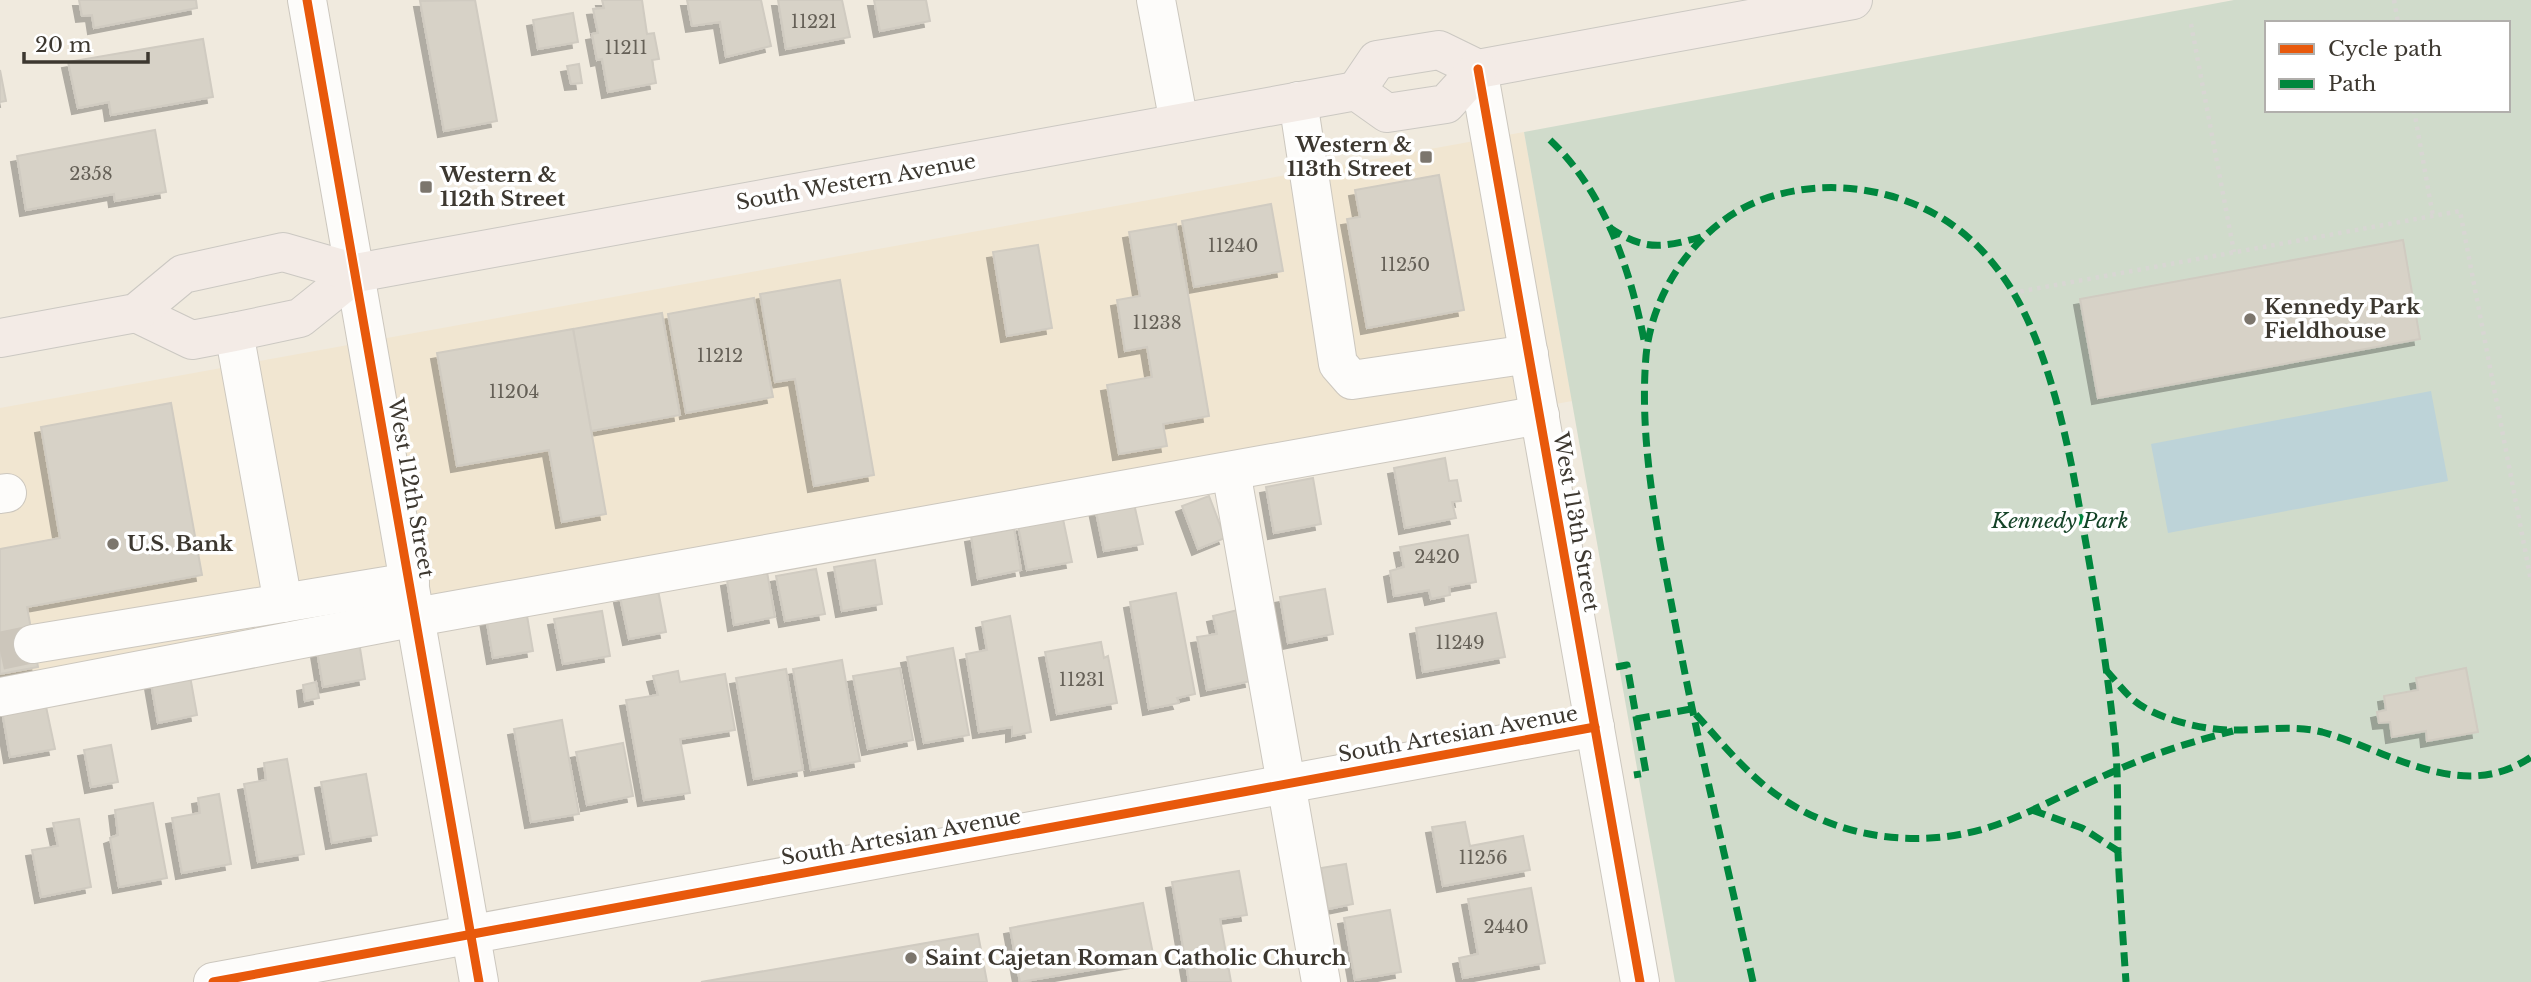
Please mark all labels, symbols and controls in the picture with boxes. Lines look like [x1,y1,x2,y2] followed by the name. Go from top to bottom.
[791,11,837,33] house number: 11221
[24,21,149,65] scale bar
[2265,21,2510,112] legend
[35,32,92,58] text: 20 m
[2328,36,2442,62] text: Cycle path
[604,37,648,59] house number: 11211
[2328,71,2376,97] text: Path
[1287,132,1412,182] place label: Western & 113th Street
[734,148,978,216] street label: South Western Avenue
[1418,149,1434,165] marker: Western & 113th Street
[439,162,565,212] place label: Western & 112th Street
[69,163,113,185] house number: 2358
[418,179,434,195] marker: Western & 112th Street
[1208,235,1258,257] house number: 11240
[1380,254,1430,276] house number: 11250
[2264,294,2421,344] place label: Kennedy Park Fieldhouse
[2242,311,2258,327] marker: Kennedy Park Fieldhouse
[1132,312,1182,334] house number: 11238
[697,345,743,367] house number: 11212
[489,381,539,403] house number: 11204
[382,395,440,580] street label: West 112th Street
[1547,429,1605,614] street label: West 113th Street
[1991,508,2128,534] park label: Kennedy Park
[127,531,234,557] place label: U.S. Bank
[105,536,121,552] marker: U.S. Bank
[1414,546,1460,568] house number: 2420
[1435,632,1485,654] house number: 11249
[1059,669,1105,691] house number: 11231
[1336,700,1580,768] street label: South Artesian Avenue
[779,803,1023,871] street label: South Artesian Avenue
[1459,847,1507,869] house number: 11256
[1484,916,1529,938] house number: 2440
[925,945,1347,971] place label: Saint Cajetan Roman Catholic Church
[903,950,919,966] marker: Saint Cajetan Roman Catholic Church

